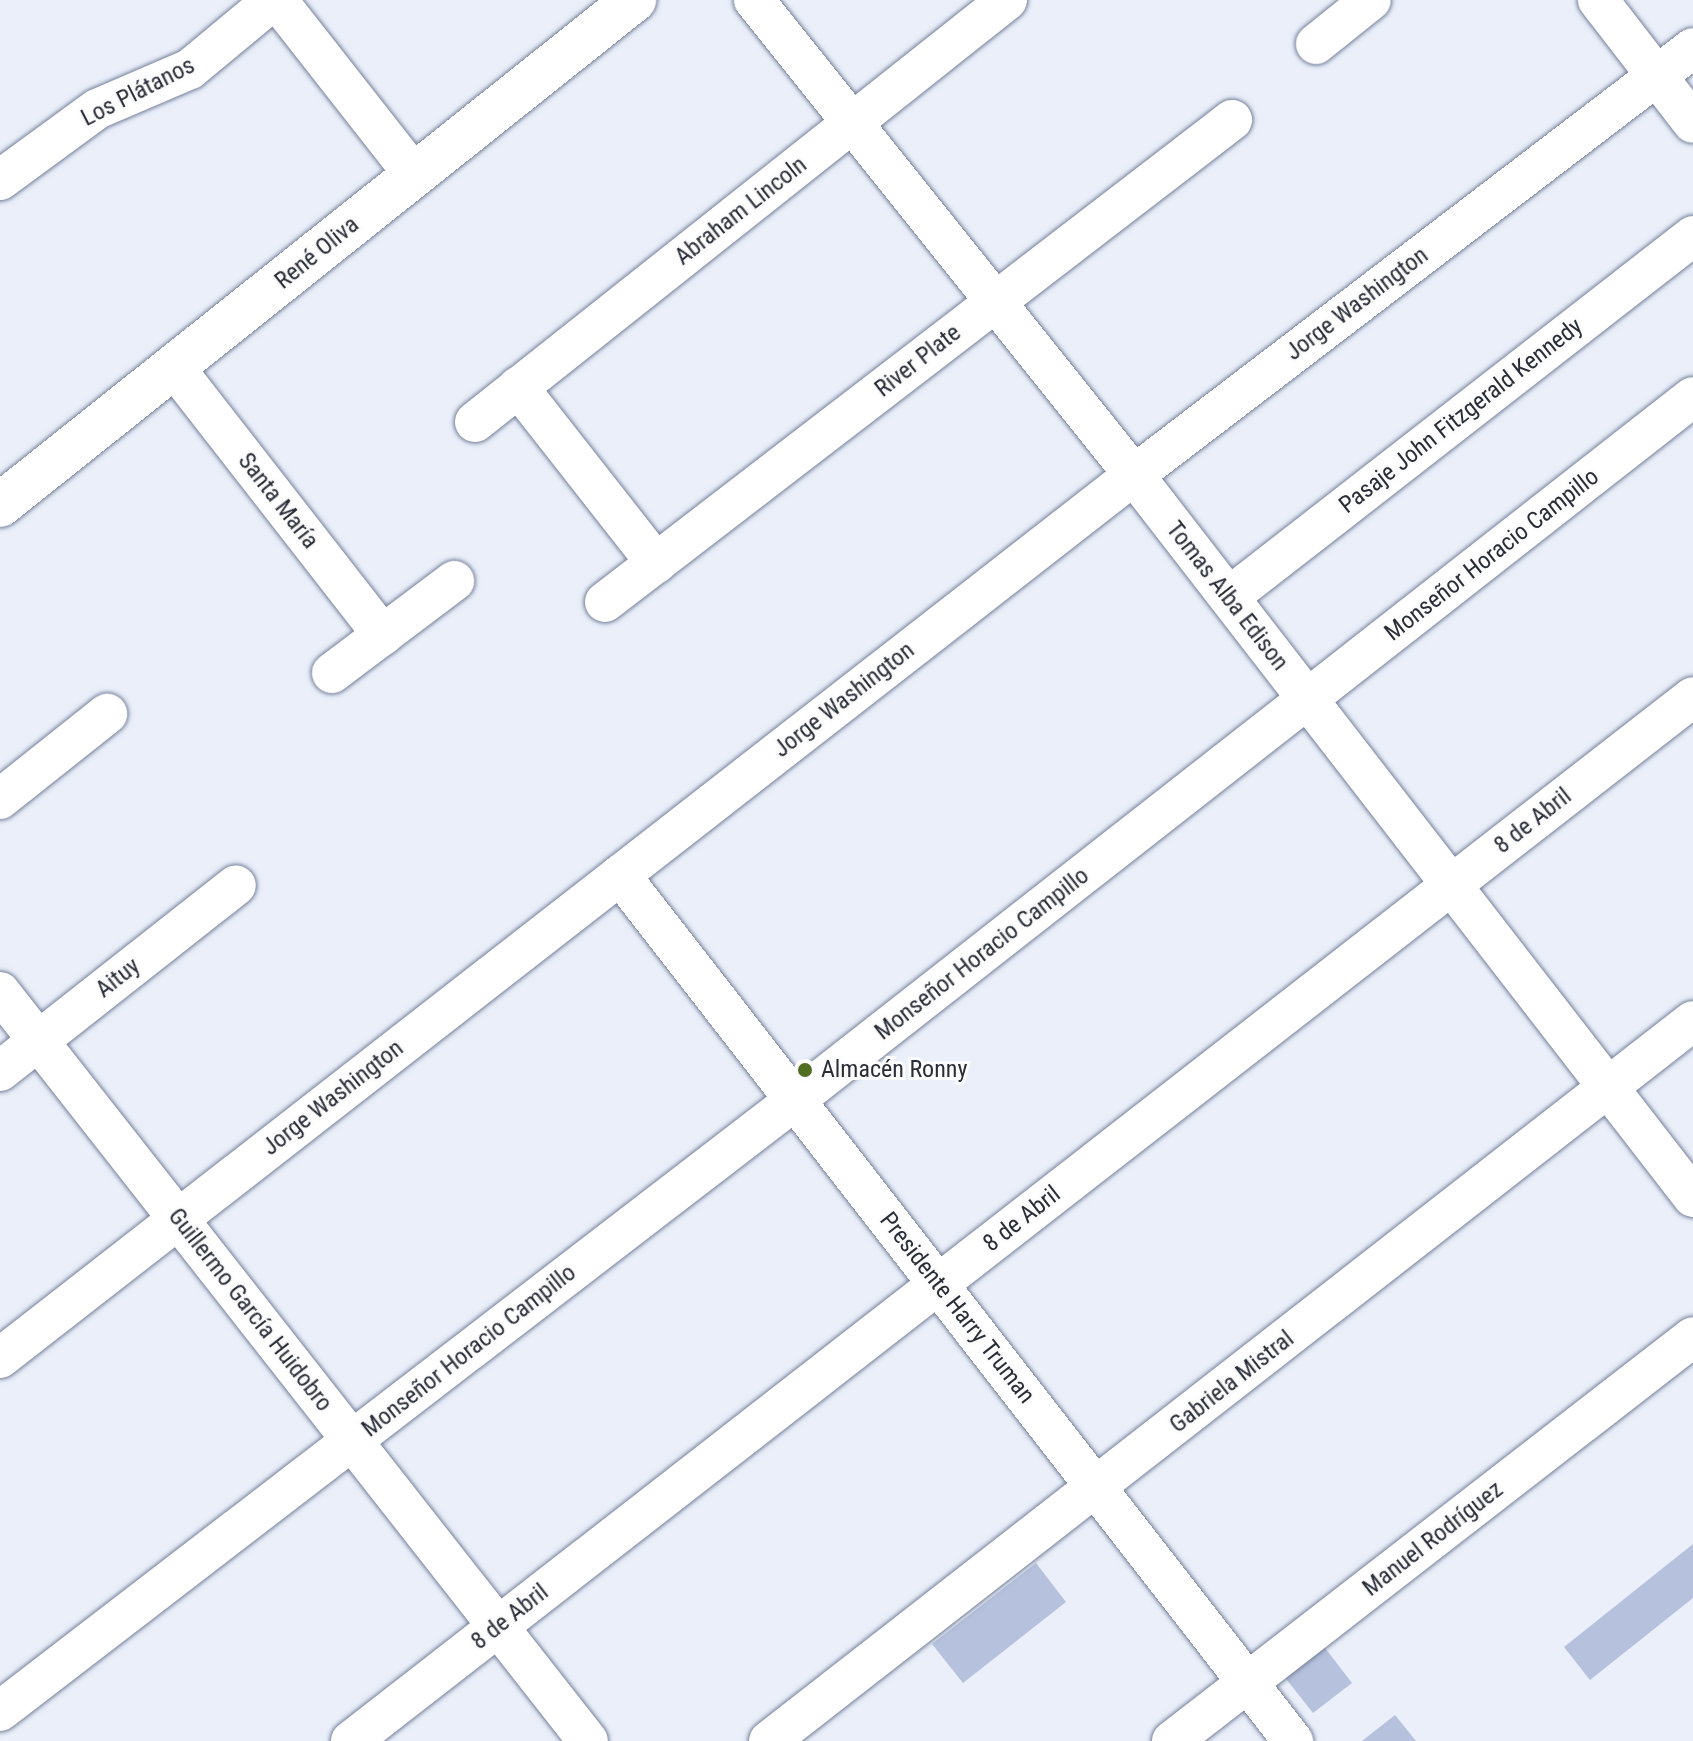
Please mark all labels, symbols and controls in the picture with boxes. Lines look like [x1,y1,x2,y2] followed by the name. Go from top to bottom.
[76,51,200,133] street label: Los Plátanos
[669,151,813,271] street label: Abraham Lincoln
[269,211,365,295] street label: René Oliva
[1280,241,1434,367] street label: Jorge Washington
[1334,312,1588,520] street label: Pasaje John Fitzgerald Kennedy
[869,319,967,403] street label: River Plate
[232,447,324,555] street label: Santa María
[1379,463,1605,647] street label: Monseñor Horacio Campillo
[1160,516,1294,676] street label: Tomas Alba Edison
[768,636,920,764] street label: Jorge Washington
[1489,782,1577,860] street label: 8 de Abril
[869,862,1095,1046] street label: Monseñor Horacio Campillo
[90,952,146,1004] street label: Aituy
[257,1034,409,1162] street label: Jorge Washington
[821,1056,967,1084] place label: Almacén Ronny
[796,1061,814,1079] marker: Almacén Ronny
[978,1180,1066,1258] street label: 8 de Abril
[162,1203,338,1417] street label: Guillermo García Huidobro
[873,1206,1041,1410] street label: Presidente Harry Truman
[356,1259,582,1443] street label: Monseñor Horacio Campillo
[1164,1325,1300,1439] street label: Gabriela Mistral
[1357,1475,1509,1603] street label: Manuel Rodríguez
[466,1578,554,1656] street label: 8 de Abril

